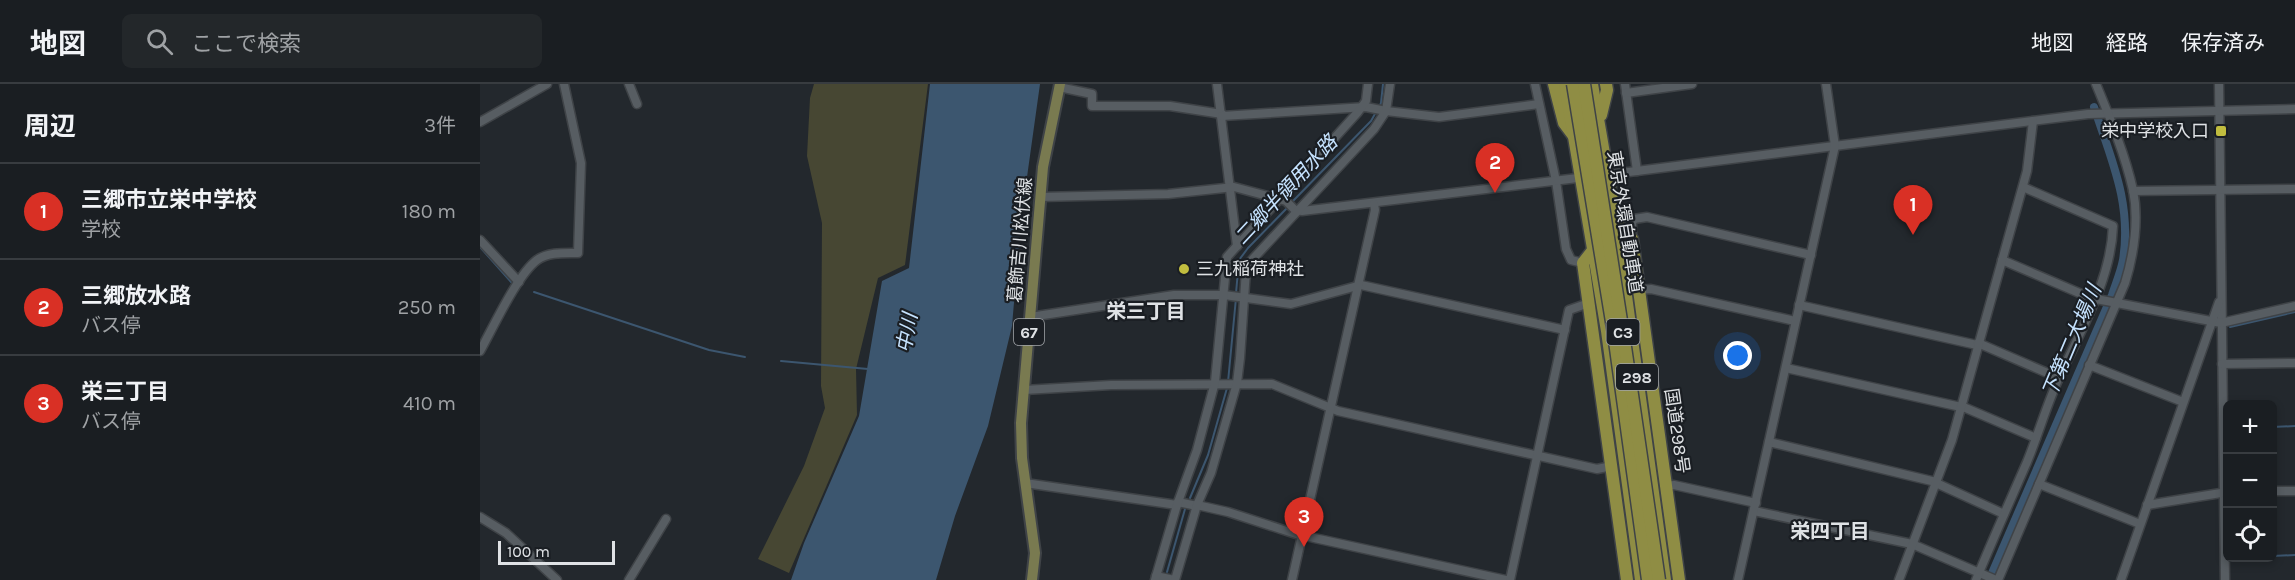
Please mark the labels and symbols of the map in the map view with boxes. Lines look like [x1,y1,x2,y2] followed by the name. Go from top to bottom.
[2101,120,2209,142] place label: 栄中学校入口
[2214,124,2228,138] marker: 栄中学校入口
[1230,129,1344,249] water label: 二郷半領用水路
[1476,144,1514,193] pin: 2
[1603,149,1647,295] street label: 東京外環自動車道
[1004,176,1036,304] street label: 葛飾吉川松伏線
[1894,186,1932,235] pin: 1
[1196,258,1304,280] place label: 三九稲荷神社
[1177,262,1191,276] marker: 三九稲荷神社
[2038,279,2107,401] water label: 下第二大場川
[1106,300,1186,323] district label: 栄三丁目
[892,309,922,355] water label: 中川
[1014,319,1044,345] road number: 67
[1606,319,1640,345] road number: C3
[1723,341,1752,370] your location
[1616,364,1658,390] road number: 298
[1660,387,1694,475] street label: 国道298号
[1284,498,1324,547] pin: 3
[1790,520,1870,543] district label: 栄四丁目
[498,538,615,566] scale bar

